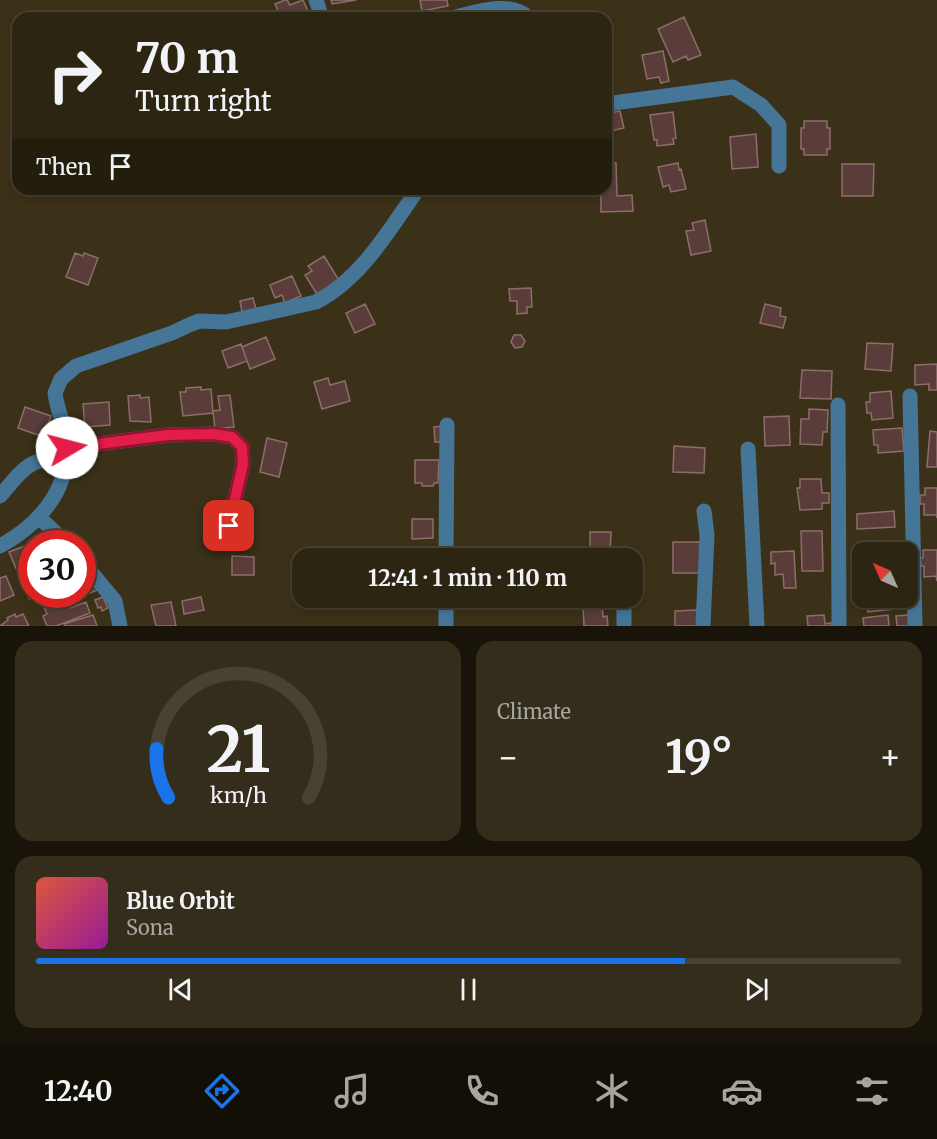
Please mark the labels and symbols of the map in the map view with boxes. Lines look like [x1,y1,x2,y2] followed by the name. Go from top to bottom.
[35,416,99,480] position arrow
[203,500,254,551] pin
[18,530,96,608] speed limit sign: 30
[852,542,918,608] north arrow

